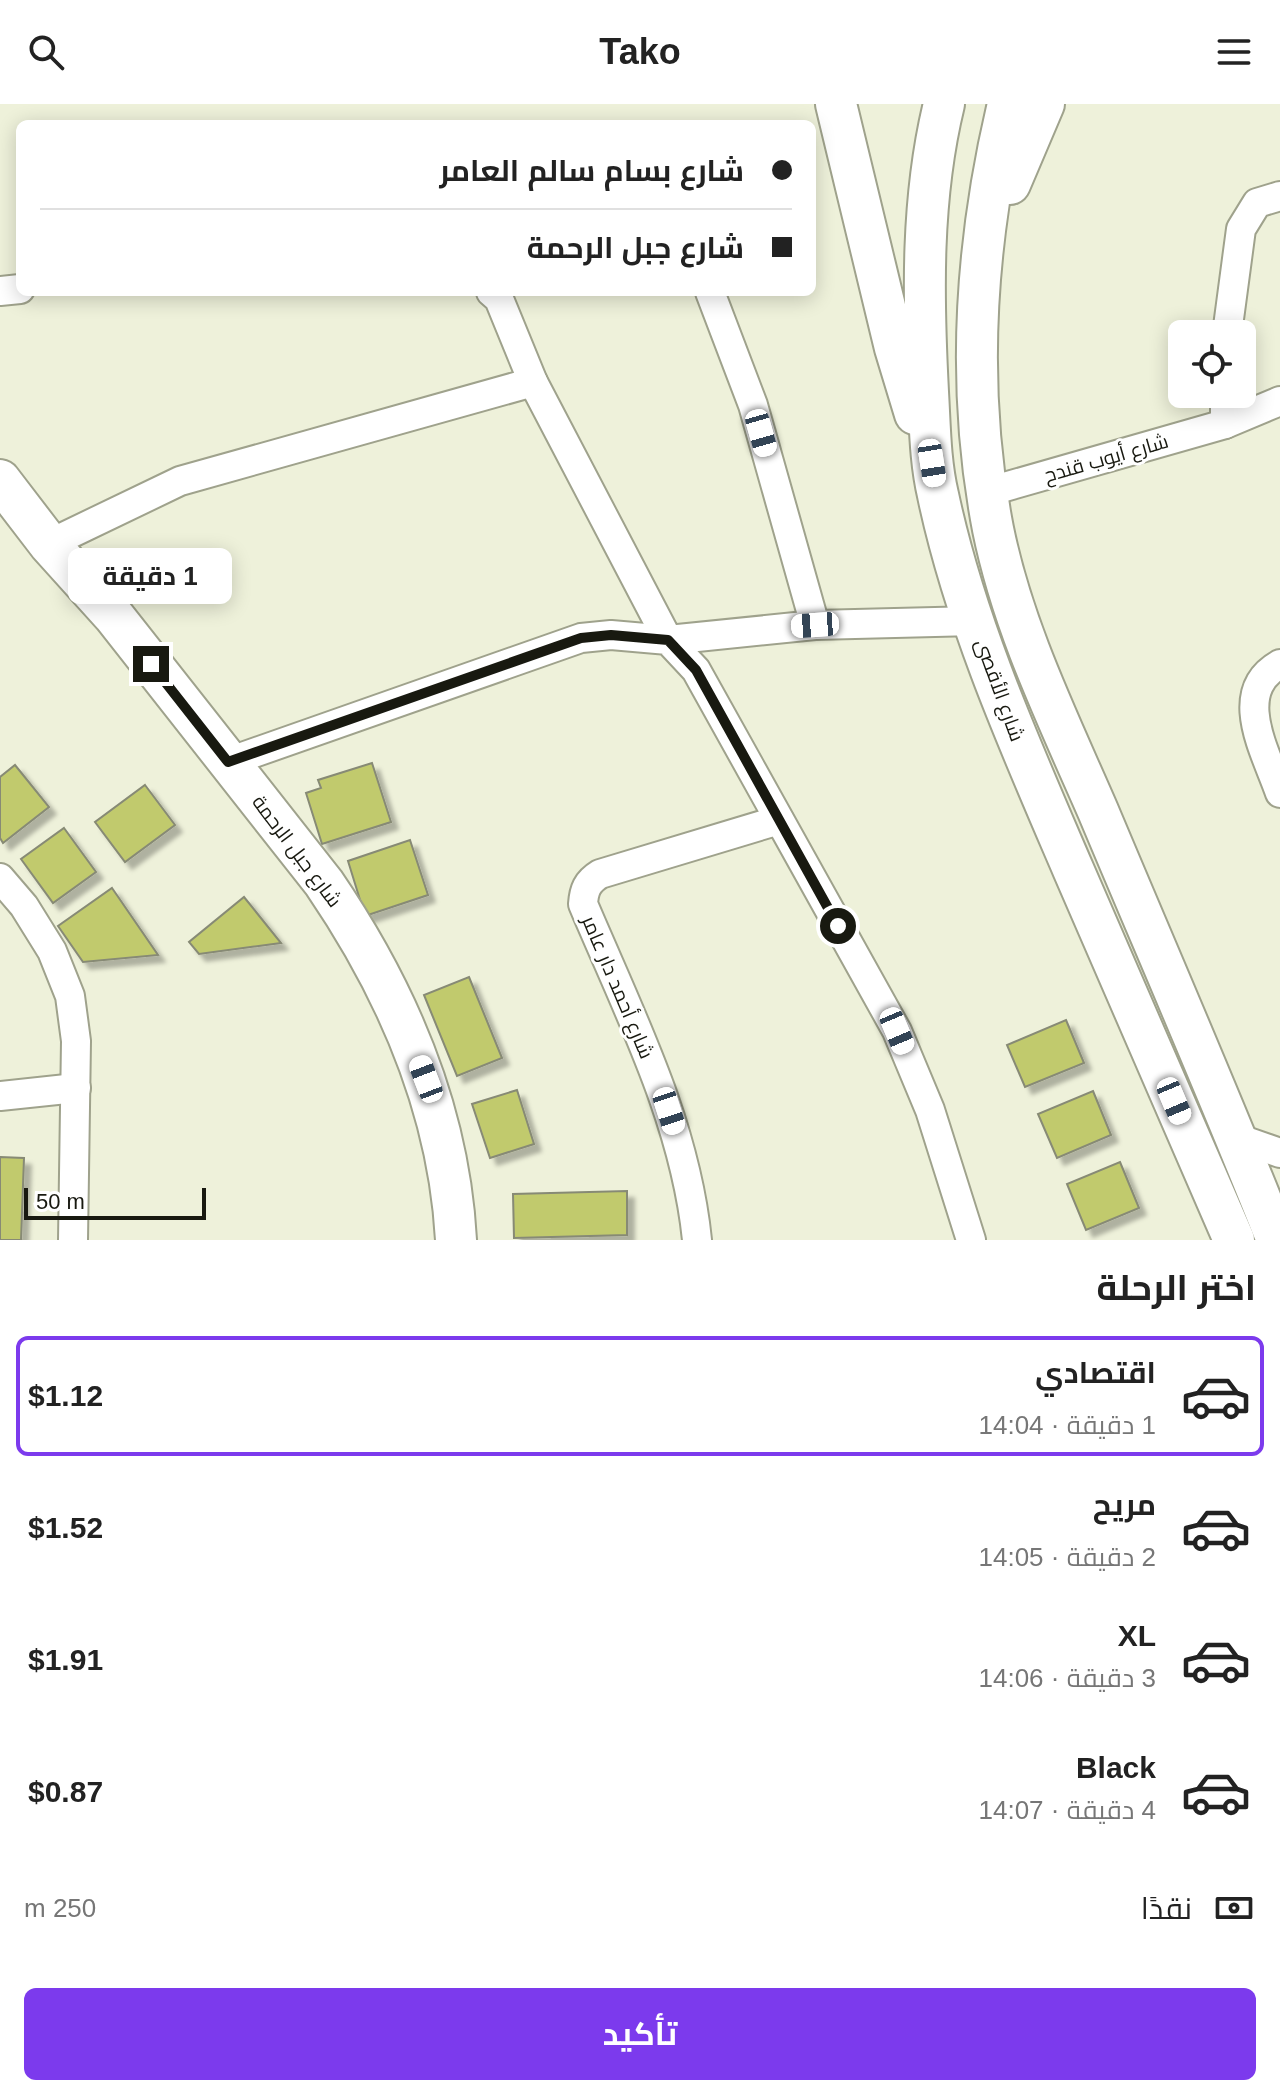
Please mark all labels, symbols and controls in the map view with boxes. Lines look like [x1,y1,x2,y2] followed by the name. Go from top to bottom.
[24,30,68,74] icon: search
[1212,30,1256,74] icon: menu
[599,31,681,72] text: Tako
[439,154,744,187] text: شارع بسام سالم العامر
[527,231,744,264] text: شارع جبل الرحمة
[1168,320,1256,408] map controls
[1168,320,1256,408] button: locate
[743,407,779,459] car
[1041,429,1172,489] street label: شارع أيوب قندح
[916,437,948,489] car
[69,548,233,604] callout: 1 دقيقة
[102,561,198,591] text: 1 دقيقة
[790,611,840,639] car
[969,636,1029,745] street label: شارع الأقصى
[133,646,169,682] route end
[246,791,346,913] street label: شارع جبل الرحمة
[820,908,856,944] route start
[575,911,659,1063] street label: شارع أحمد دار عامر
[877,1004,917,1058] car
[406,1052,446,1106] car
[1154,1074,1194,1128] car
[650,1084,688,1138] car
[24,1184,206,1220] scale bar
[36,1189,85,1214] text: 50 m
[1096,1267,1256,1308] text: اختر الرحلة
[1035,1356,1156,1389] text: اقتصادي
[1180,1360,1252,1432] icon: car
[28,1379,103,1412] text: $1.12
[978,1410,1156,1440] text: 1 دقيقة · 14:04
[1093,1488,1156,1521] text: مريح
[1180,1492,1252,1564] icon: car
[28,1511,103,1544] text: $1.52
[978,1542,1156,1572] text: 2 دقيقة · 14:05
[1118,1619,1156,1652] text: XL
[1180,1624,1252,1696] icon: car
[28,1643,103,1676] text: $1.91
[978,1663,1156,1693] text: 3 دقيقة · 14:06
[1076,1751,1156,1784] text: Black
[1180,1756,1252,1828] icon: car
[28,1775,103,1808] text: $0.87
[978,1795,1156,1825] text: 4 دقيقة · 14:07
[1212,1886,1256,1930] icon: cash
[1141,1892,1192,1925] text: نقدًا
[24,1893,96,1923] text: 250 m
[24,1988,1256,2080] button: تأكيد

